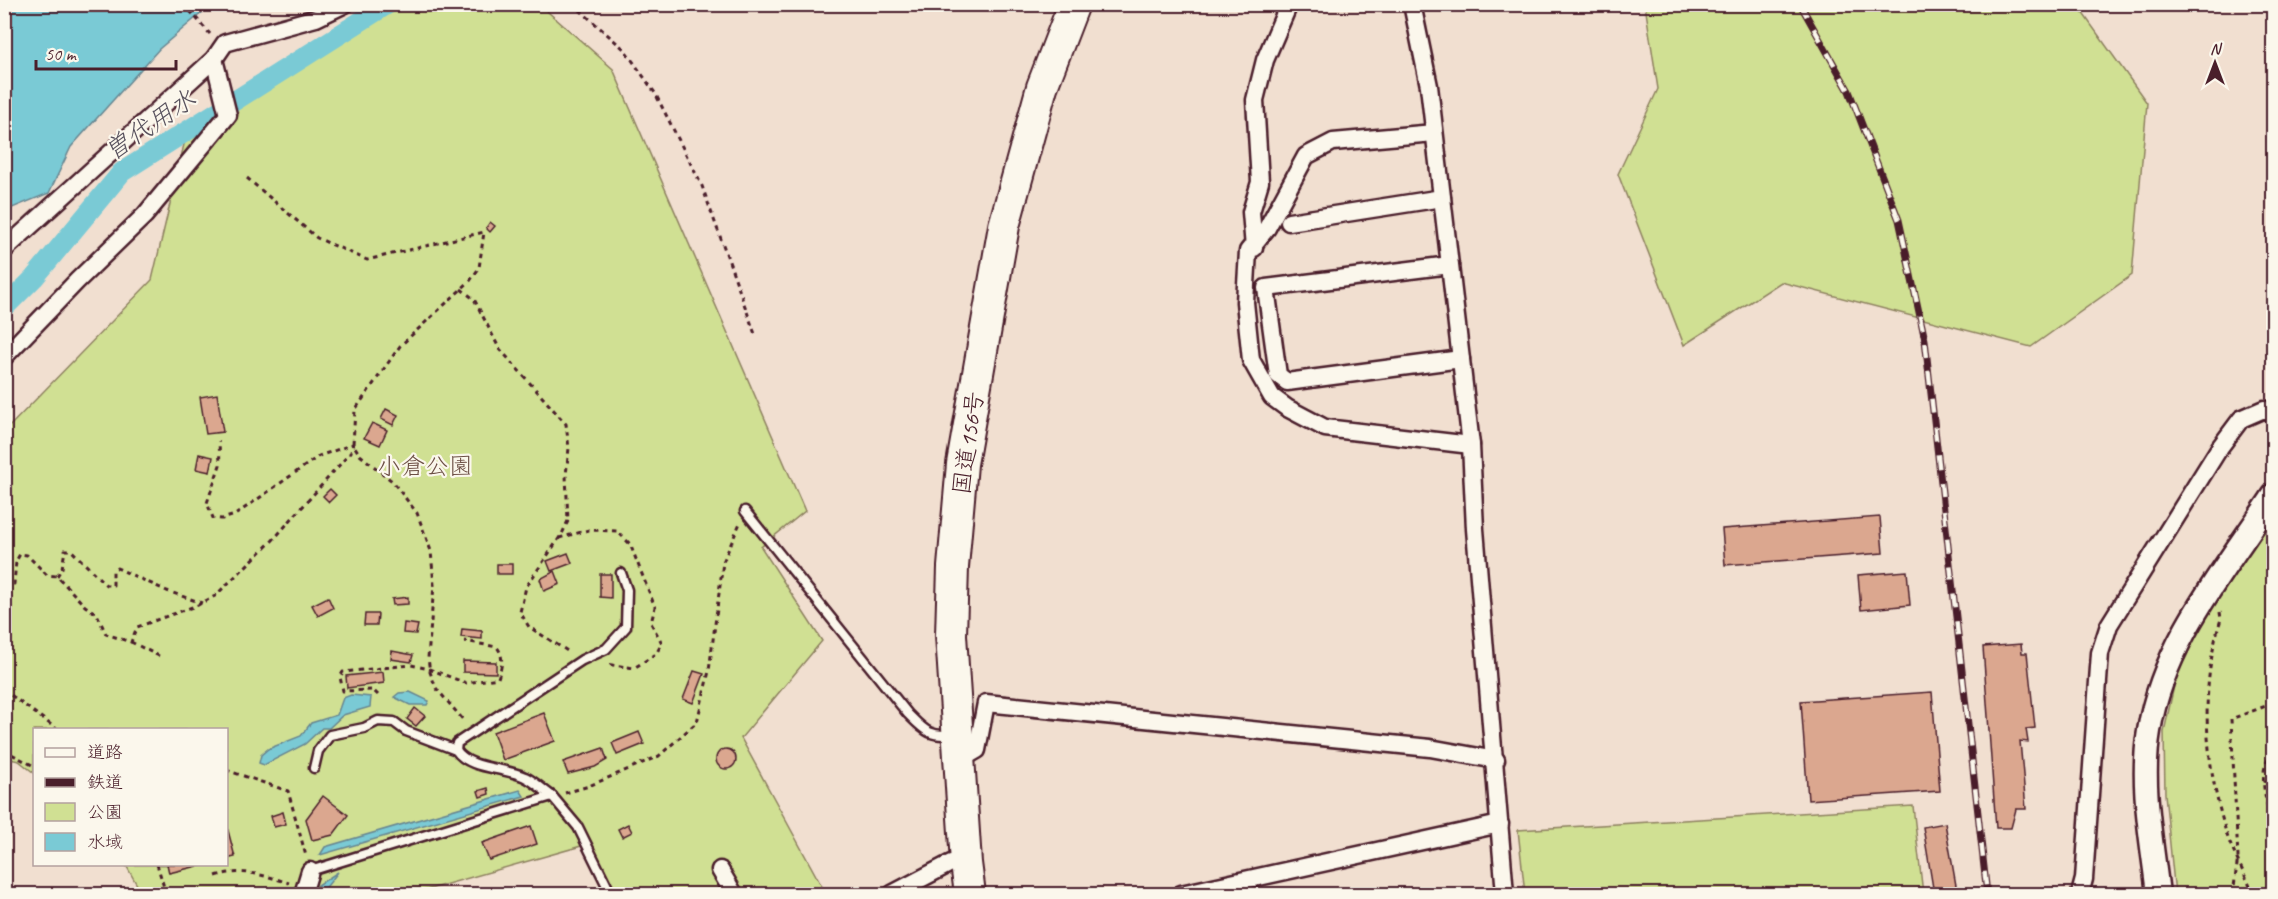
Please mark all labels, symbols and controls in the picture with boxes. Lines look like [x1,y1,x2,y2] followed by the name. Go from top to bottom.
[36,33,176,71] scale bar
[2185,33,2245,93] north arrow
[2210,39,2223,59] text: N
[45,43,78,65] text: 50 m
[98,82,202,168] water label: 曽代用水
[946,389,990,497] street label: 国道156号
[377,451,473,481] park label: 小倉公園
[33,728,228,866] legend
[87,741,123,763] text: 道路
[87,771,123,793] text: 鉄道
[87,801,123,823] text: 公園
[87,831,123,853] text: 水域

